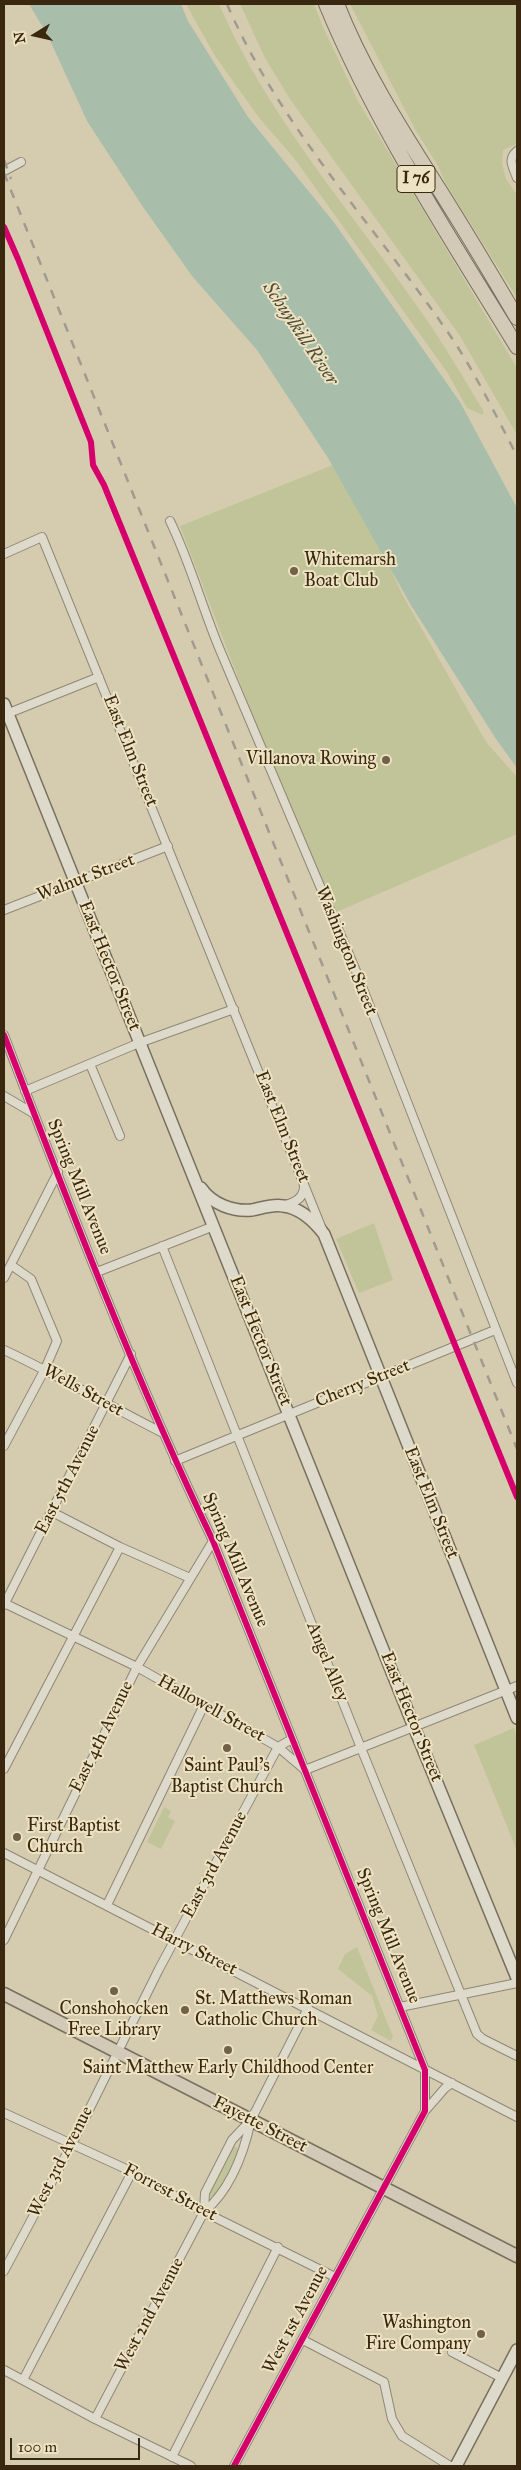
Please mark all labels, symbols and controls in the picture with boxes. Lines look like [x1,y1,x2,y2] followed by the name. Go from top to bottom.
[10,10,60,60] north arrow
[10,30,29,45] text: N
[397,165,435,192] road number: I 76
[257,278,343,390] water label: Schuylkill River
[304,550,396,592] place label: Whitemarsh Boat Club
[288,565,300,577] marker: Whitemarsh Boat Club
[98,692,162,810] street label: East Elm Street
[246,749,376,771] place label: Villanova Rowing
[380,754,392,766] marker: Villanova Rowing
[34,849,138,907] street label: Walnut Street
[310,883,382,1019] street label: Washington Street
[73,898,145,1034] street label: East Hector Street
[250,1068,314,1186] street label: East Elm Street
[42,1116,116,1258] street label: Spring Mill Avenue
[224,1273,296,1409] street label: East Hector Street
[312,1355,414,1413] street label: Cherry Street
[39,1360,127,1422] street label: Wells Street
[31,1422,105,1538] street label: East 5th Avenue
[399,1444,463,1562] street label: East Elm Street
[197,1489,273,1631] street label: Spring Mill Avenue
[301,1619,353,1705] street label: Angel Alley
[375,1649,447,1785] street label: East Hector Street
[154,1671,268,1747] street label: Hallowell Street
[66,1678,138,1796] street label: East 4th Avenue
[221,1742,233,1754] marker: Saint Paul's Baptist Church
[171,1756,283,1798] place label: Saint Paul's Baptist Church
[178,1808,252,1922] street label: East 3rd Avenue
[27,1816,120,1858] place label: First Baptist Church
[11,1831,23,1843] marker: First Baptist Church
[351,1865,425,2007] street label: Spring Mill Avenue
[147,1919,241,1981] street label: Harry Street
[108,1985,120,1997] marker: Conshohocken Free Library
[195,1989,352,2032] place label: St. Matthews Roman Catholic Church
[59,1999,169,2042] place label: Conshohocken Free Library
[179,2004,191,2016] marker: St. Matthews Roman Catholic Church
[222,2044,234,2056] marker: Saint Matthew Early Childhood Center
[82,2058,374,2080] place label: Saint Matthew Early Childhood Center
[209,2092,311,2158] street label: Fayette Street
[24,2103,98,2221] street label: West 3rd Avenue
[119,2159,221,2227] street label: Forrest Street
[111,2254,189,2376] street label: West 2nd Avenue
[259,2263,333,2377] street label: West 1st Avenue
[365,2313,471,2356] place label: Washington Fire Company
[475,2328,487,2340] marker: Washington Fire Company
[12,2428,142,2460] scale bar
[18,2438,57,2456] text: 100 m

